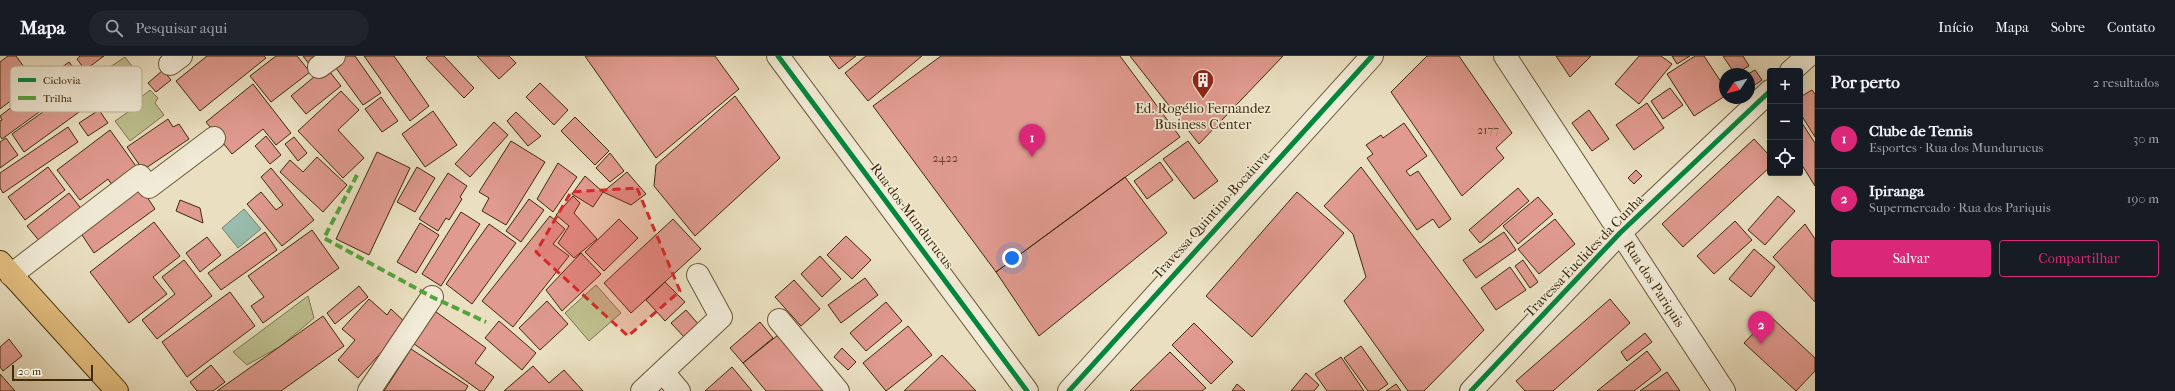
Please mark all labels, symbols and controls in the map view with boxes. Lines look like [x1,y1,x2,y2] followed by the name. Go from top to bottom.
[89,10,369,46] search box
[20,17,65,39] text: Mapa
[103,17,125,39] icon: search
[135,19,227,37] text: Pesquisar aqui
[1938,19,1973,36] text: Início
[1995,19,2029,36] text: Mapa
[2051,19,2085,36] text: Sobre
[2107,19,2155,36] text: Contato
[10,66,142,112] legend
[1190,67,1216,100] building icon: Ed. Rogélio Fernandez Business Center
[1719,68,1755,104] north arrow
[1767,68,1803,176] map controls
[1767,68,1803,104] button: +
[1831,72,1900,92] text: Por perto
[43,74,81,87] text: Ciclovia
[2093,75,2159,90] text: 2 resultados
[43,92,73,105] text: Trilha
[1135,100,1271,133] place label: Ed. Rogélio Fernandez Business Center
[1767,104,1803,140] button: −
[1869,122,1973,140] text: Clube de Tennis
[1477,123,1499,137] house number: 2177
[1019,124,1045,157] pin: 1
[1842,131,1846,146] text: 1
[2133,131,2159,146] text: 30 m
[1767,140,1803,176] button: locate
[1869,140,2043,155] text: Esportes · Rua dos Mundurucus
[1149,147,1273,282] street label: Travessa Quintino Bocaiuva
[932,151,958,165] house number: 2422
[867,160,957,272] street label: Rua dos Mundurucus
[1869,182,1924,200] text: Ipiranga
[1521,191,1648,321] street label: Travessa Euclides da Cunha
[1841,191,1847,206] text: 2
[2127,191,2159,206] text: 190 m
[1869,200,2051,215] text: Supermercado · Rua dos Pariquis
[1620,238,1688,330] street label: Rua dos Pariquis
[1831,240,1991,277] button: Salvar
[1999,240,2159,277] button: Compartilhar
[1002,248,1022,268] your location
[1748,311,1774,344] pin: 2
[12,363,93,382] scale bar
[18,365,41,378] text: 20 m

